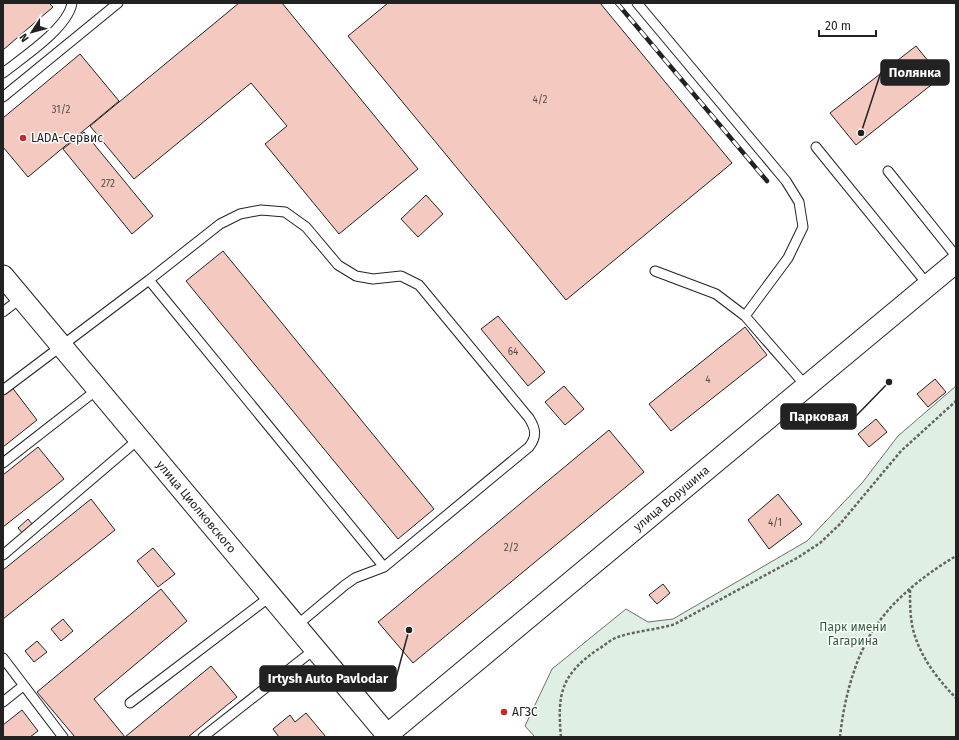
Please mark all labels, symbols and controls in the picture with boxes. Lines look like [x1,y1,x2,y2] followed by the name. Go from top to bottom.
[12,12,52,52] north arrow
[819,12,876,38] scale bar
[825,19,851,33] text: 20 m
[17,31,32,44] text: N
[881,60,949,85] callout: Полянка
[889,65,941,80] text: Полянка
[533,94,547,106] house number: 4/2
[52,104,70,116] house number: 31/2
[31,131,103,145] place label: LADA-Сервис
[18,133,28,143] marker: LADA-Сервис
[101,178,115,190] house number: 272
[508,346,519,358] house number: 64
[705,374,711,386] house number: 4
[781,404,856,429] callout: Парковая
[789,409,849,424] text: Парковая
[154,458,239,556] street label: улица Циолковского
[631,463,712,534] street label: улица Ворушина
[768,517,782,529] house number: 4/1
[504,542,518,554] house number: 2/2
[819,620,887,648] park label: Парк имени Гагарина
[260,666,396,691] callout: Irtysh Auto Pavlodar
[268,671,389,686] text: Irtysh Auto Pavlodar
[512,705,538,719] place label: АГЗС
[499,707,509,717] marker: АГЗС

